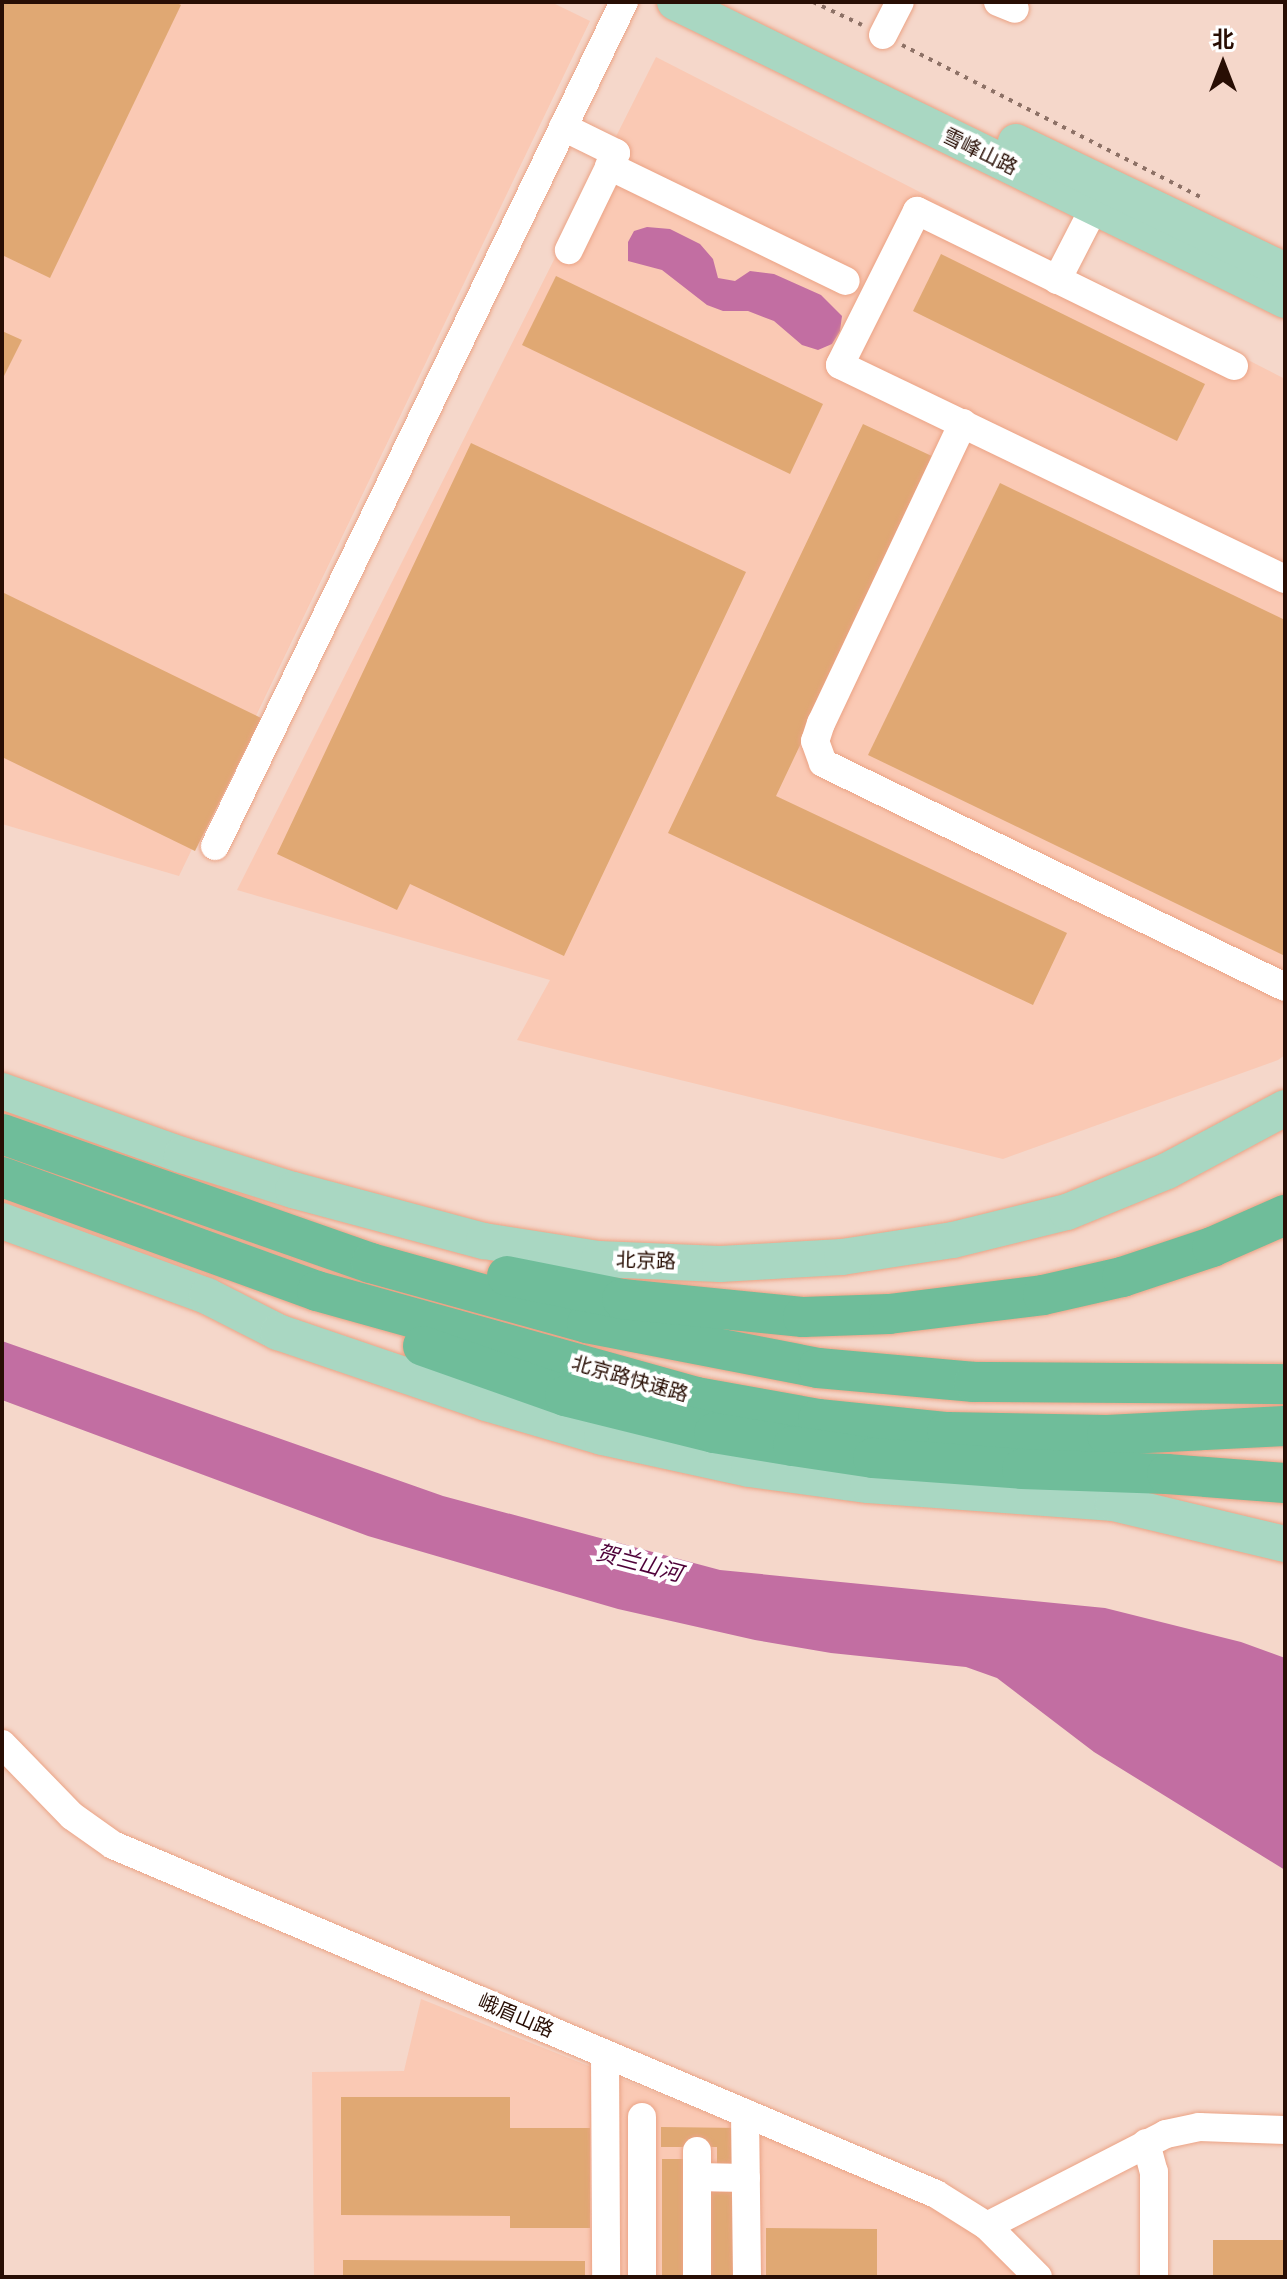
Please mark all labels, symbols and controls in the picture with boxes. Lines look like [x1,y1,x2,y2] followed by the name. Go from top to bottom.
[1183,24,1263,104] north arrow
[1212,27,1234,52] text: 北
[939,124,1021,180] street label: 雪峰山路
[616,1248,676,1274] street label: 北京路
[569,1351,691,1407] street label: 北京路快速路
[593,1539,685,1587] water label: 贺兰山河
[474,1989,558,2043] street label: 峨眉山路

